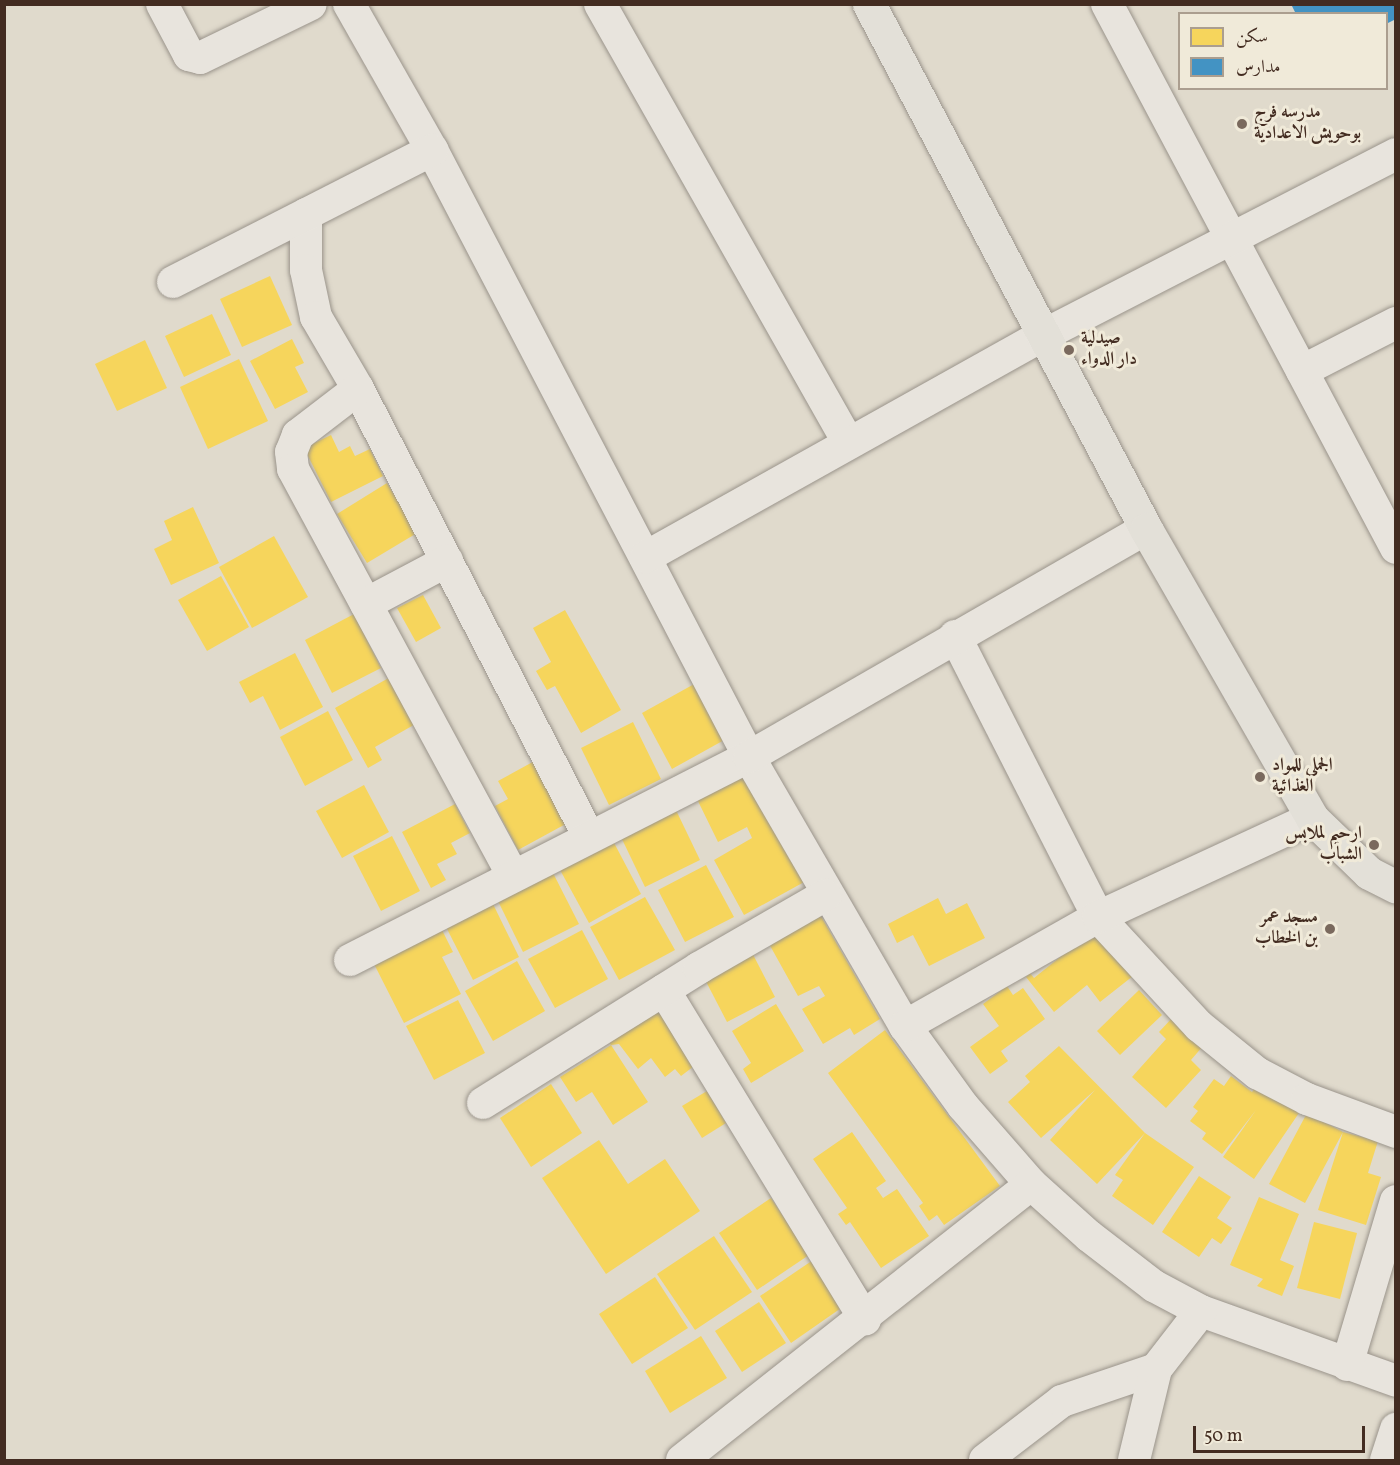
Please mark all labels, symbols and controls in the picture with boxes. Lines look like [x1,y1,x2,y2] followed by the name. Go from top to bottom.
[1178,12,1388,90] legend
[1236,25,1268,50] text: سكن
[1236,55,1280,80] text: مدارس
[1254,103,1361,146] place label: مدرسه فرج بوحويش الاعدادية
[1235,117,1249,131] marker: مدرسه فرج بوحويش الاعدادية
[1081,329,1137,372] place label: صيدلية دار الدواء
[1062,343,1076,357] marker: صيدلية دار الدواء
[1272,756,1333,798] place label: الجملي للمواد الغذائية
[1253,770,1267,784] marker: الجملي للمواد الغذائية
[1285,824,1362,866] place label: ارحيم لملابس الشباب
[1367,838,1381,852] marker: ارحيم لملابس الشباب
[1255,908,1318,950] place label: مسجد عمر بن الخطاب
[1323,922,1337,936] marker: مسجد عمر بن الخطاب
[1196,1414,1368,1452] scale bar
[1204,1424,1243,1449] text: 50 m

